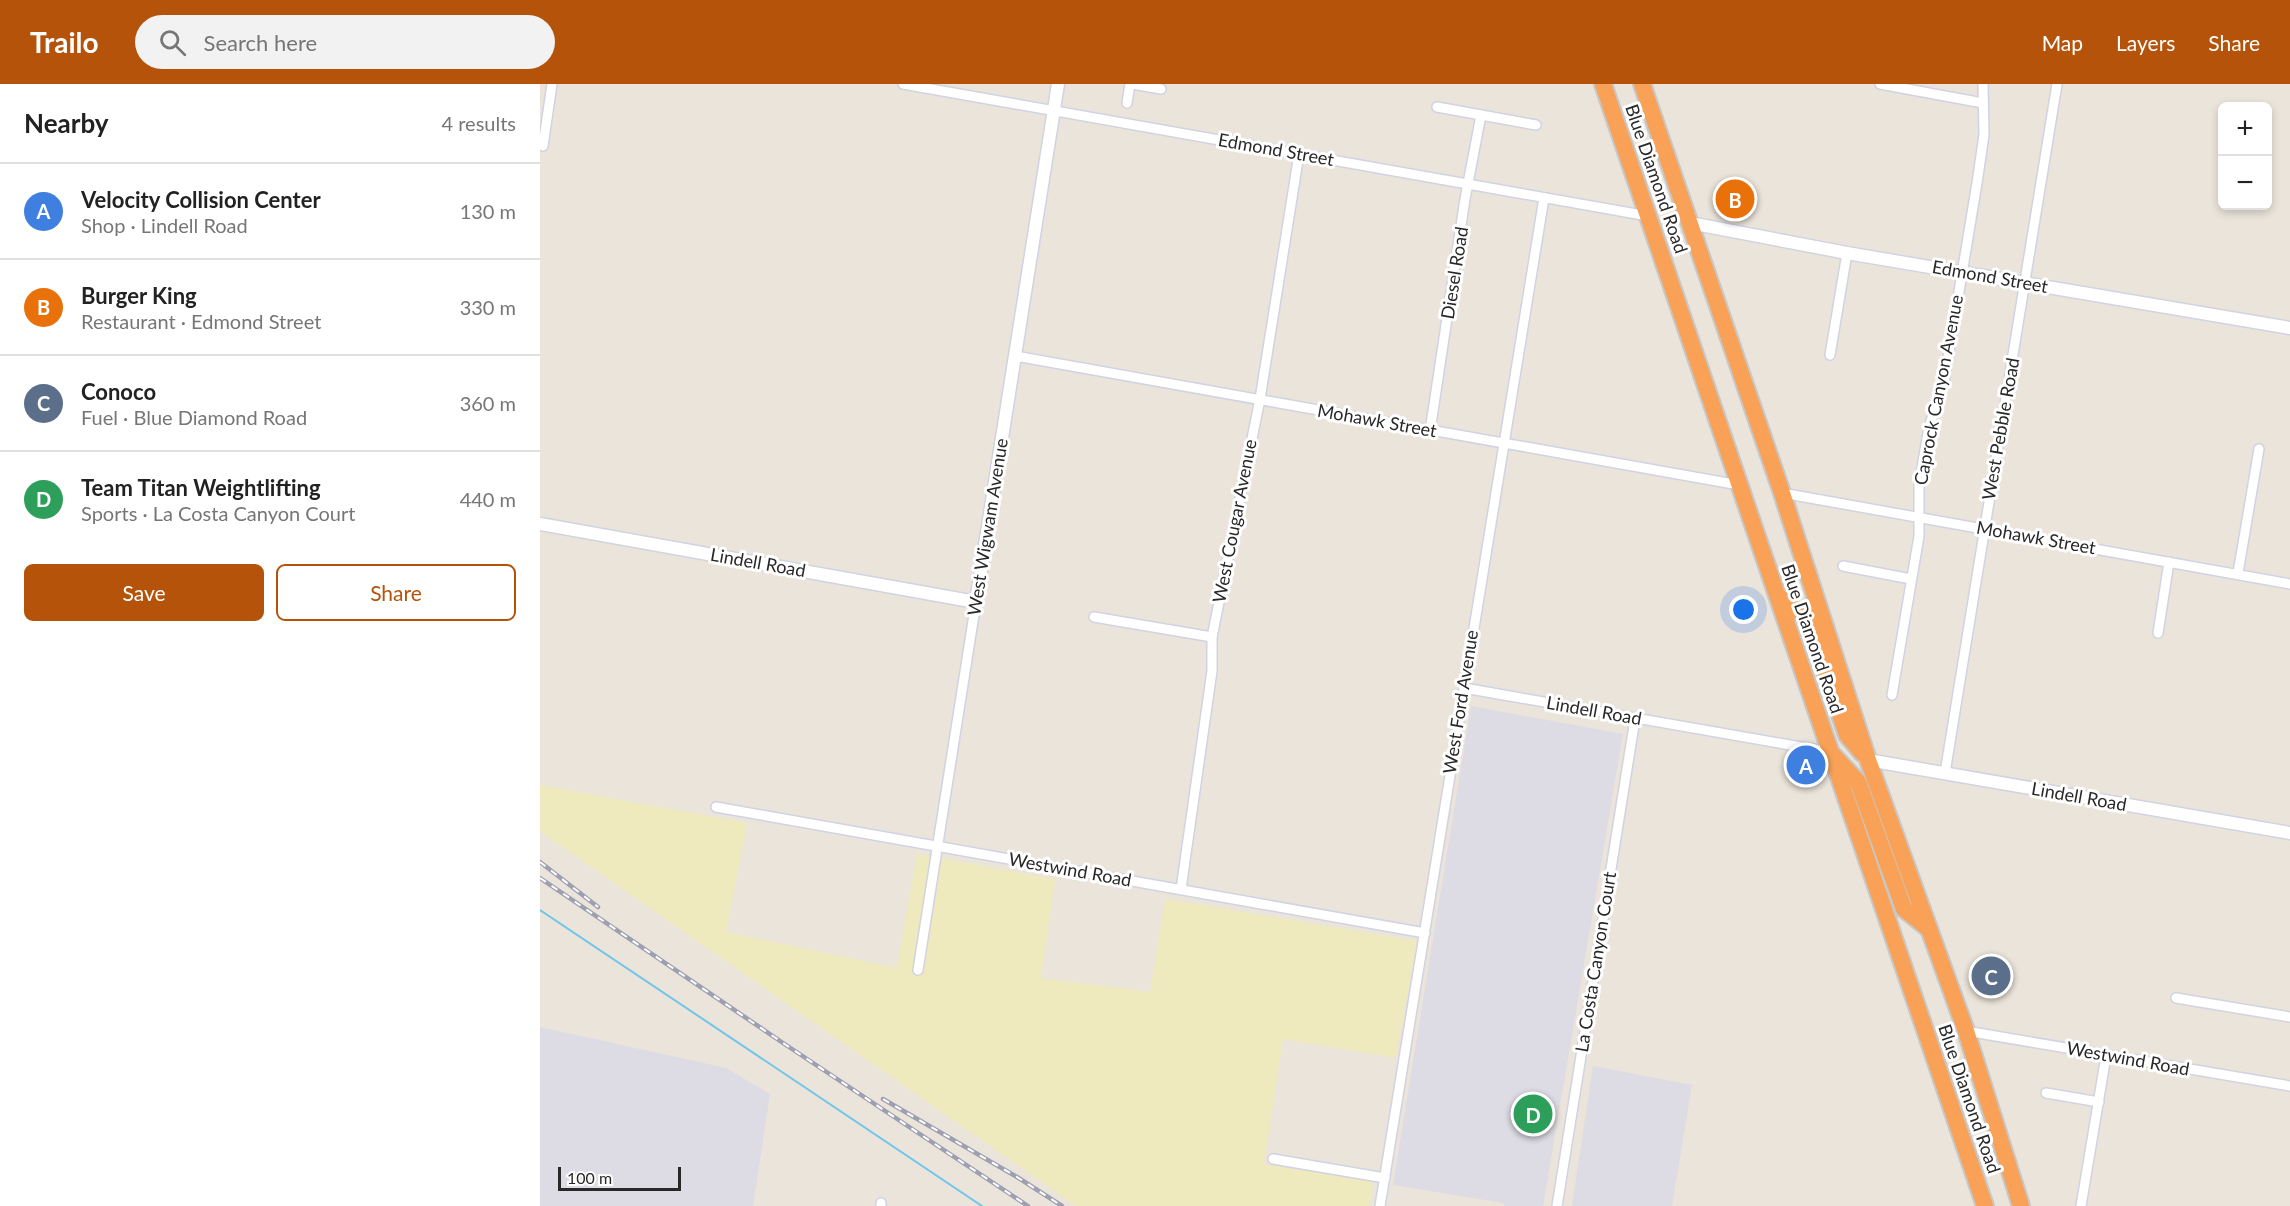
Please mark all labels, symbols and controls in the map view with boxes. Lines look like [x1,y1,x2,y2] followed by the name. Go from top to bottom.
[135,15,555,69] search box
[30,25,99,59] text: Trailo
[156,26,189,59] icon: search
[204,29,317,56] text: Search here
[2042,30,2083,55] text: Map
[2116,30,2175,55] text: Layers
[2208,30,2260,55] text: Share
[1621,101,1693,256] street label: Blue Diamond Road
[2218,102,2272,210] map controls
[2218,102,2272,156] button: +
[24,107,109,139] text: Nearby
[441,111,516,135] text: 4 results
[1217,128,1336,170] street label: Edmond Street
[2218,156,2272,210] button: −
[1716,176,1754,222] pin: B
[81,186,321,213] text: Velocity Collision Center
[37,199,50,223] text: A
[460,199,516,223] text: 130 m
[81,213,248,237] text: Shop · Lindell Road
[1436,225,1472,321] street label: Diesel Road
[1931,255,2050,297] street label: Edmond Street
[81,282,197,309] text: Burger King
[1909,293,1967,487] street label: Caprock Canyon Avenue
[37,295,50,319] text: B
[460,295,516,319] text: 330 m
[81,309,321,333] text: Restaurant · Edmond Street
[1977,356,2023,502] street label: West Pebble Road
[81,378,156,405] text: Conoco
[37,391,50,415] text: C
[460,391,516,415] text: 360 m
[1316,399,1439,441] street label: Mohawk Street
[81,405,307,429] text: Fuel · Blue Diamond Road
[962,437,1012,617] street label: West Wigwam Avenue
[1207,437,1261,604] street label: West Cougar Avenue
[81,474,321,501] text: Team Titan Weightlifting
[36,487,51,511] text: D
[460,487,516,511] text: 440 m
[81,501,355,525] text: Sports · La Costa Canyon Court
[1975,516,2098,558] street label: Mohawk Street
[709,543,807,581] street label: Lindell Road
[1777,561,1849,716] street label: Blue Diamond Road
[24,564,264,621] button: Save
[276,564,516,621] button: Share
[1729,595,1758,624] your location
[1438,628,1482,775] street label: West Ford Avenue
[1545,691,1643,729] street label: Lindell Road
[1786,742,1826,788] pin: A
[2030,777,2128,815] street label: Lindell Road
[1007,847,1133,891] street label: Westwind Road
[1570,870,1620,1054] street label: La Costa Canyon Court
[1972,954,2010,998] pin: C
[1934,1021,2006,1176] street label: Blue Diamond Road
[2065,1036,2191,1080] street label: Westwind Road
[1514,1092,1552,1136] pin: D
[558,1164,681,1192] scale bar
[567,1168,612,1187] text: 100 m

